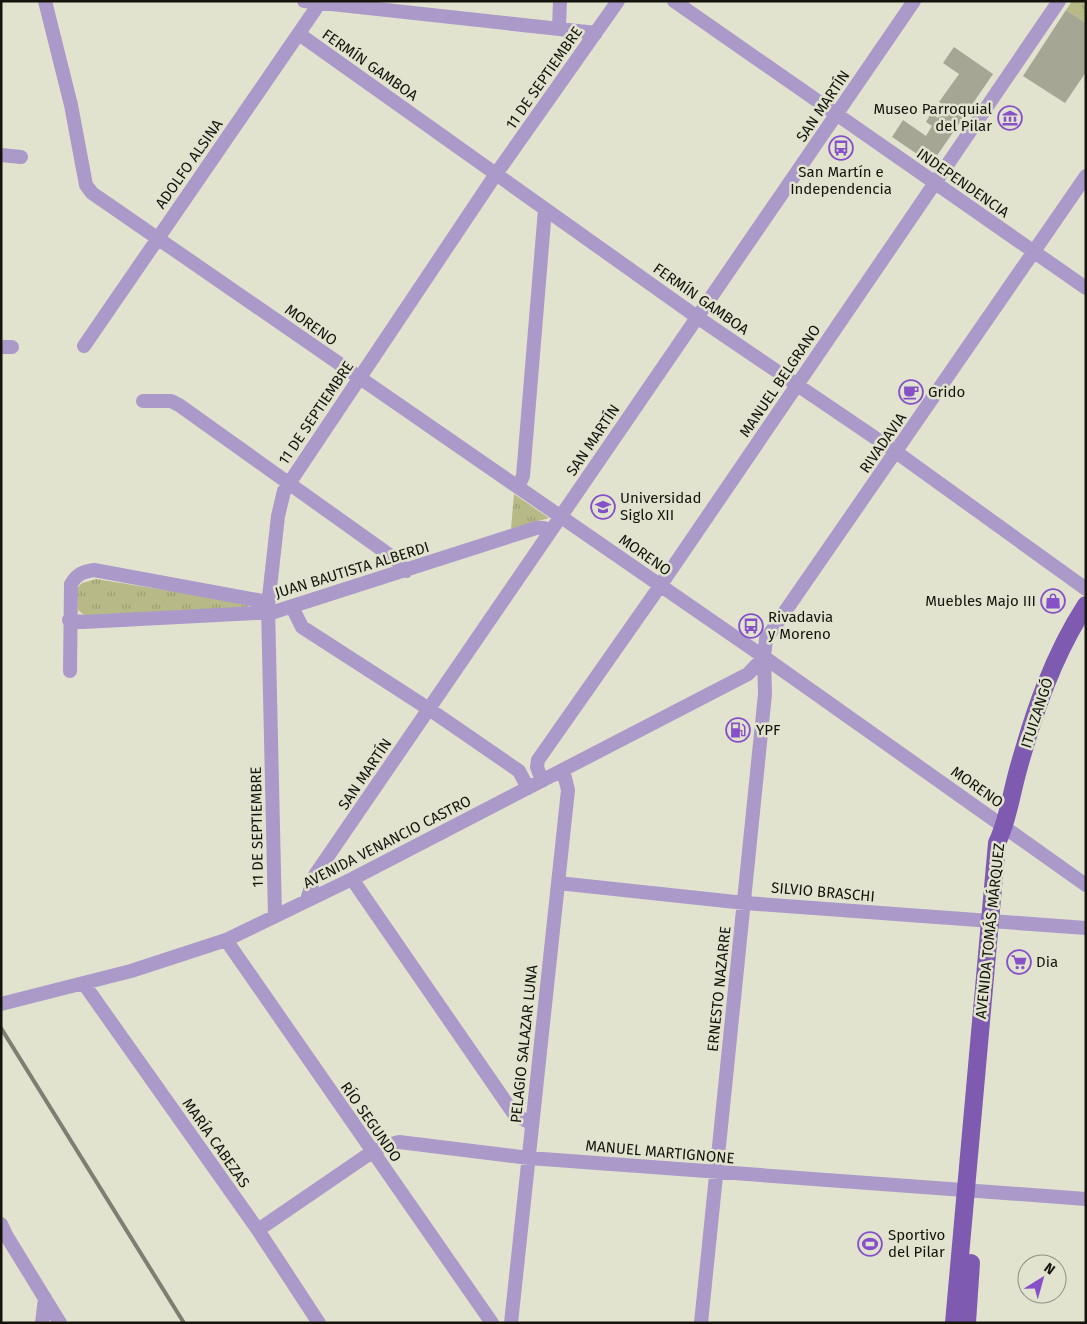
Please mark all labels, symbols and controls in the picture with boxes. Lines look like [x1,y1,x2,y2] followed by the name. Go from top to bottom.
[502,23,586,133] street label: 11 DE SEPTIEMBRE
[319,25,422,105] street label: FERMÍN GAMBOA
[793,67,853,145] street label: SAN MARTÍN
[873,100,993,135] place label: Museo Parroquial del Pilar
[997,105,1023,131] museum icon: Museo Parroquial del Pilar
[152,116,227,212] street label: ADOLFO ALSINA
[828,135,854,161] bus stop icon: San Martín e Independencia
[913,144,1013,222] street label: INDEPENDENCIA
[790,163,892,198] place label: San Martín e Independencia
[650,259,753,339] street label: FERMÍN GAMBOA
[281,301,341,349] street label: MORENO
[736,321,824,441] street label: MANUEL BELGRANO
[275,358,357,468] street label: 11 DE SEPTIEMBRE
[898,379,924,405] cafe icon: Grido
[928,383,965,401] place label: Grido
[563,401,623,479] street label: SAN MARTÍN
[856,409,911,477] street label: RIVADAVIA
[620,489,701,524] place label: Universidad Siglo XII
[590,494,616,520] school or university icon: Universidad Siglo XII
[615,531,675,579] street label: MORENO
[273,538,431,602] street label: JUAN BAUTISTA ALBERDI
[1040,588,1066,614] shop icon: Muebles Majo III
[925,592,1036,610] place label: Muebles Majo III
[768,608,833,643] place label: Rivadavia y Moreno
[738,613,764,639] bus stop icon: Rivadavia y Moreno
[1017,675,1057,751] street label: ITUIZANGÓ
[725,717,751,743] fuel station icon: YPF
[756,721,780,739] place label: YPF
[335,735,395,813] street label: SAN MARTÍN
[947,763,1007,811] street label: MORENO
[247,766,267,888] street label: 11 DE SEPTIEMBRE
[300,792,474,892] street label: AVENIDA VENANCIO CASTRO
[972,842,1008,1020] street label: AVENIDA TOMÁS MÁRQUEZ
[770,879,876,905] street label: SILVIO BRASCHI
[703,925,735,1053] street label: ERNESTO NAZARRE
[1006,949,1032,975] supermarket icon: Dia
[1036,953,1058,971] place label: Dia
[507,964,541,1124] street label: PELAGIO SALAZAR LUNA
[337,1079,405,1165] street label: RÍO SEGUNDO
[179,1095,253,1191] street label: MARÍA CABEZAS
[585,1137,735,1167] street label: MANUEL MARTIGNONE
[888,1226,945,1261] place label: Sportivo del Pilar
[857,1231,883,1257] sports icon: Sportivo del Pilar
[1017,1254,1067,1304] north arrow
[1041,1259,1058,1279] text: N

